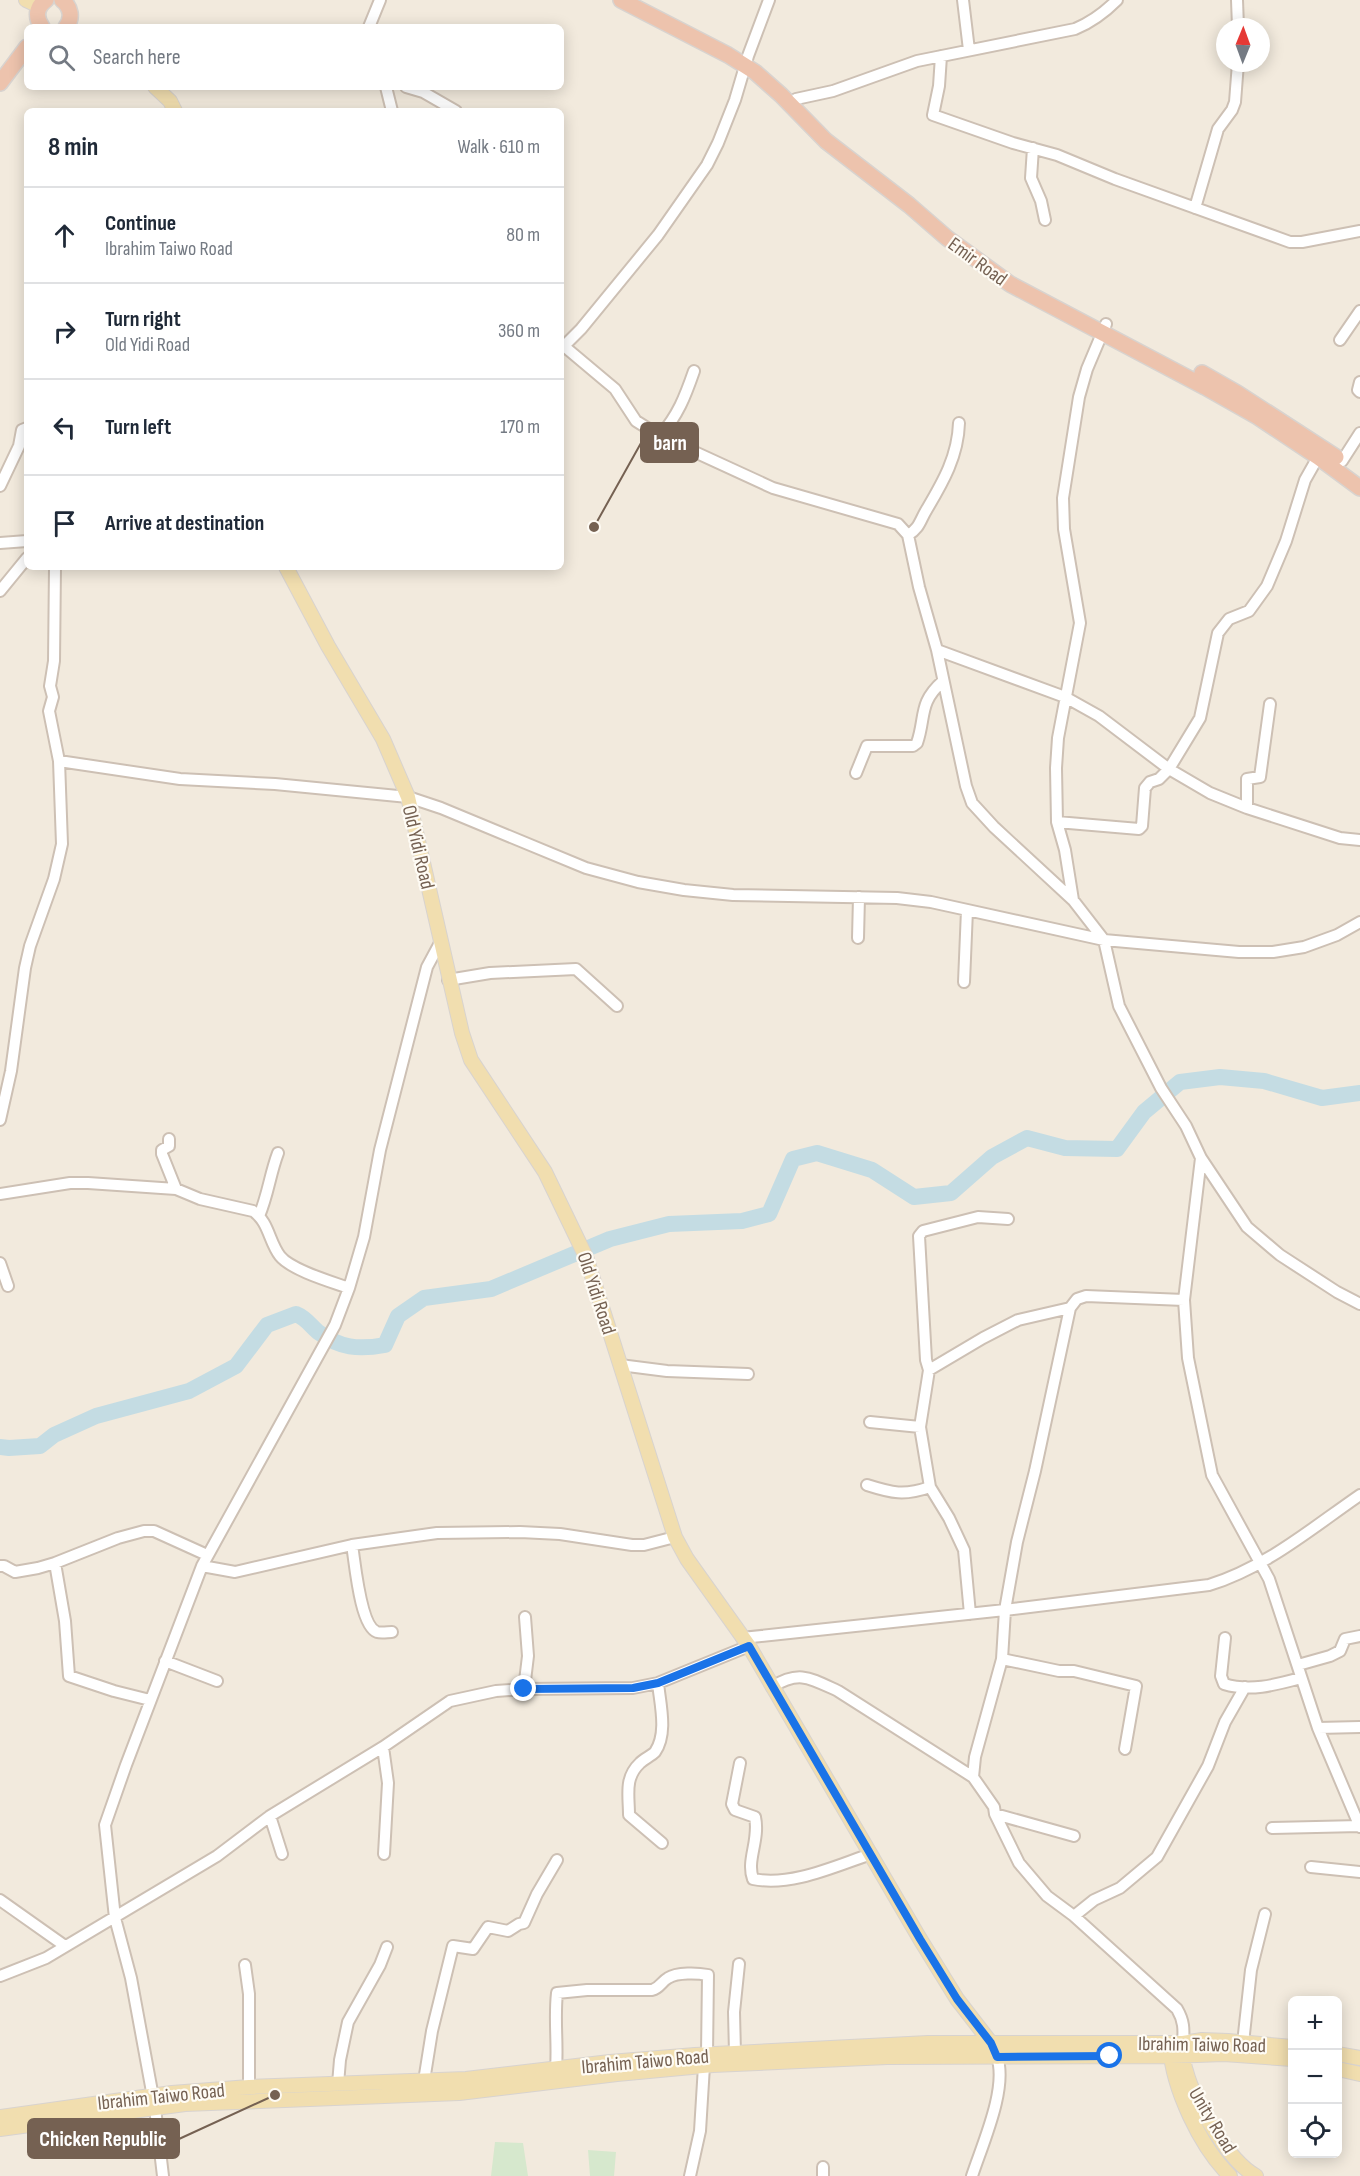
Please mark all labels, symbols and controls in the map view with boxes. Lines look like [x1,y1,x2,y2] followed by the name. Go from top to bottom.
[1216,18,1270,72] north arrow
[24,24,564,90] search box
[45,41,78,74] icon: search
[93,44,180,71] text: Search here
[48,132,98,163] text: 8 min
[457,135,540,159] text: Walk · 610 m
[105,210,176,237] text: Continue
[48,219,81,252] icon: ahead
[506,223,540,247] text: 80 m
[943,232,1012,291] street label: Emir Road
[105,237,233,261] text: Ibrahim Taiwo Road
[105,306,181,333] text: Turn right
[48,315,81,348] icon: right
[498,319,540,343] text: 360 m
[105,333,190,357] text: Old Yidi Road
[48,411,81,444] icon: left
[105,414,171,441] text: Turn left
[500,415,540,439] text: 170 m
[641,423,698,462] callout: barn
[653,431,687,456] text: barn
[48,507,81,540] icon: arrive
[105,510,264,537] text: Arrive at destination
[397,803,439,891] street label: Old Yidi Road
[571,1249,621,1337] street label: Old Yidi Road
[510,1675,536,1701] route end
[1288,1996,1342,2158] map controls
[1288,1996,1342,2050] button: +
[1138,2032,1266,2058] street label: Ibrahim Taiwo Road
[1096,2042,1122,2068] route start
[580,2044,710,2080] street label: Ibrahim Taiwo Road
[1288,2050,1342,2104] button: −
[96,2078,226,2116] street label: Ibrahim Taiwo Road
[1183,2083,1241,2158] street label: Unity Road
[1288,2104,1342,2158] button: locate
[28,2119,179,2158] callout: Chicken Republic
[39,2127,167,2152] text: Chicken Republic

